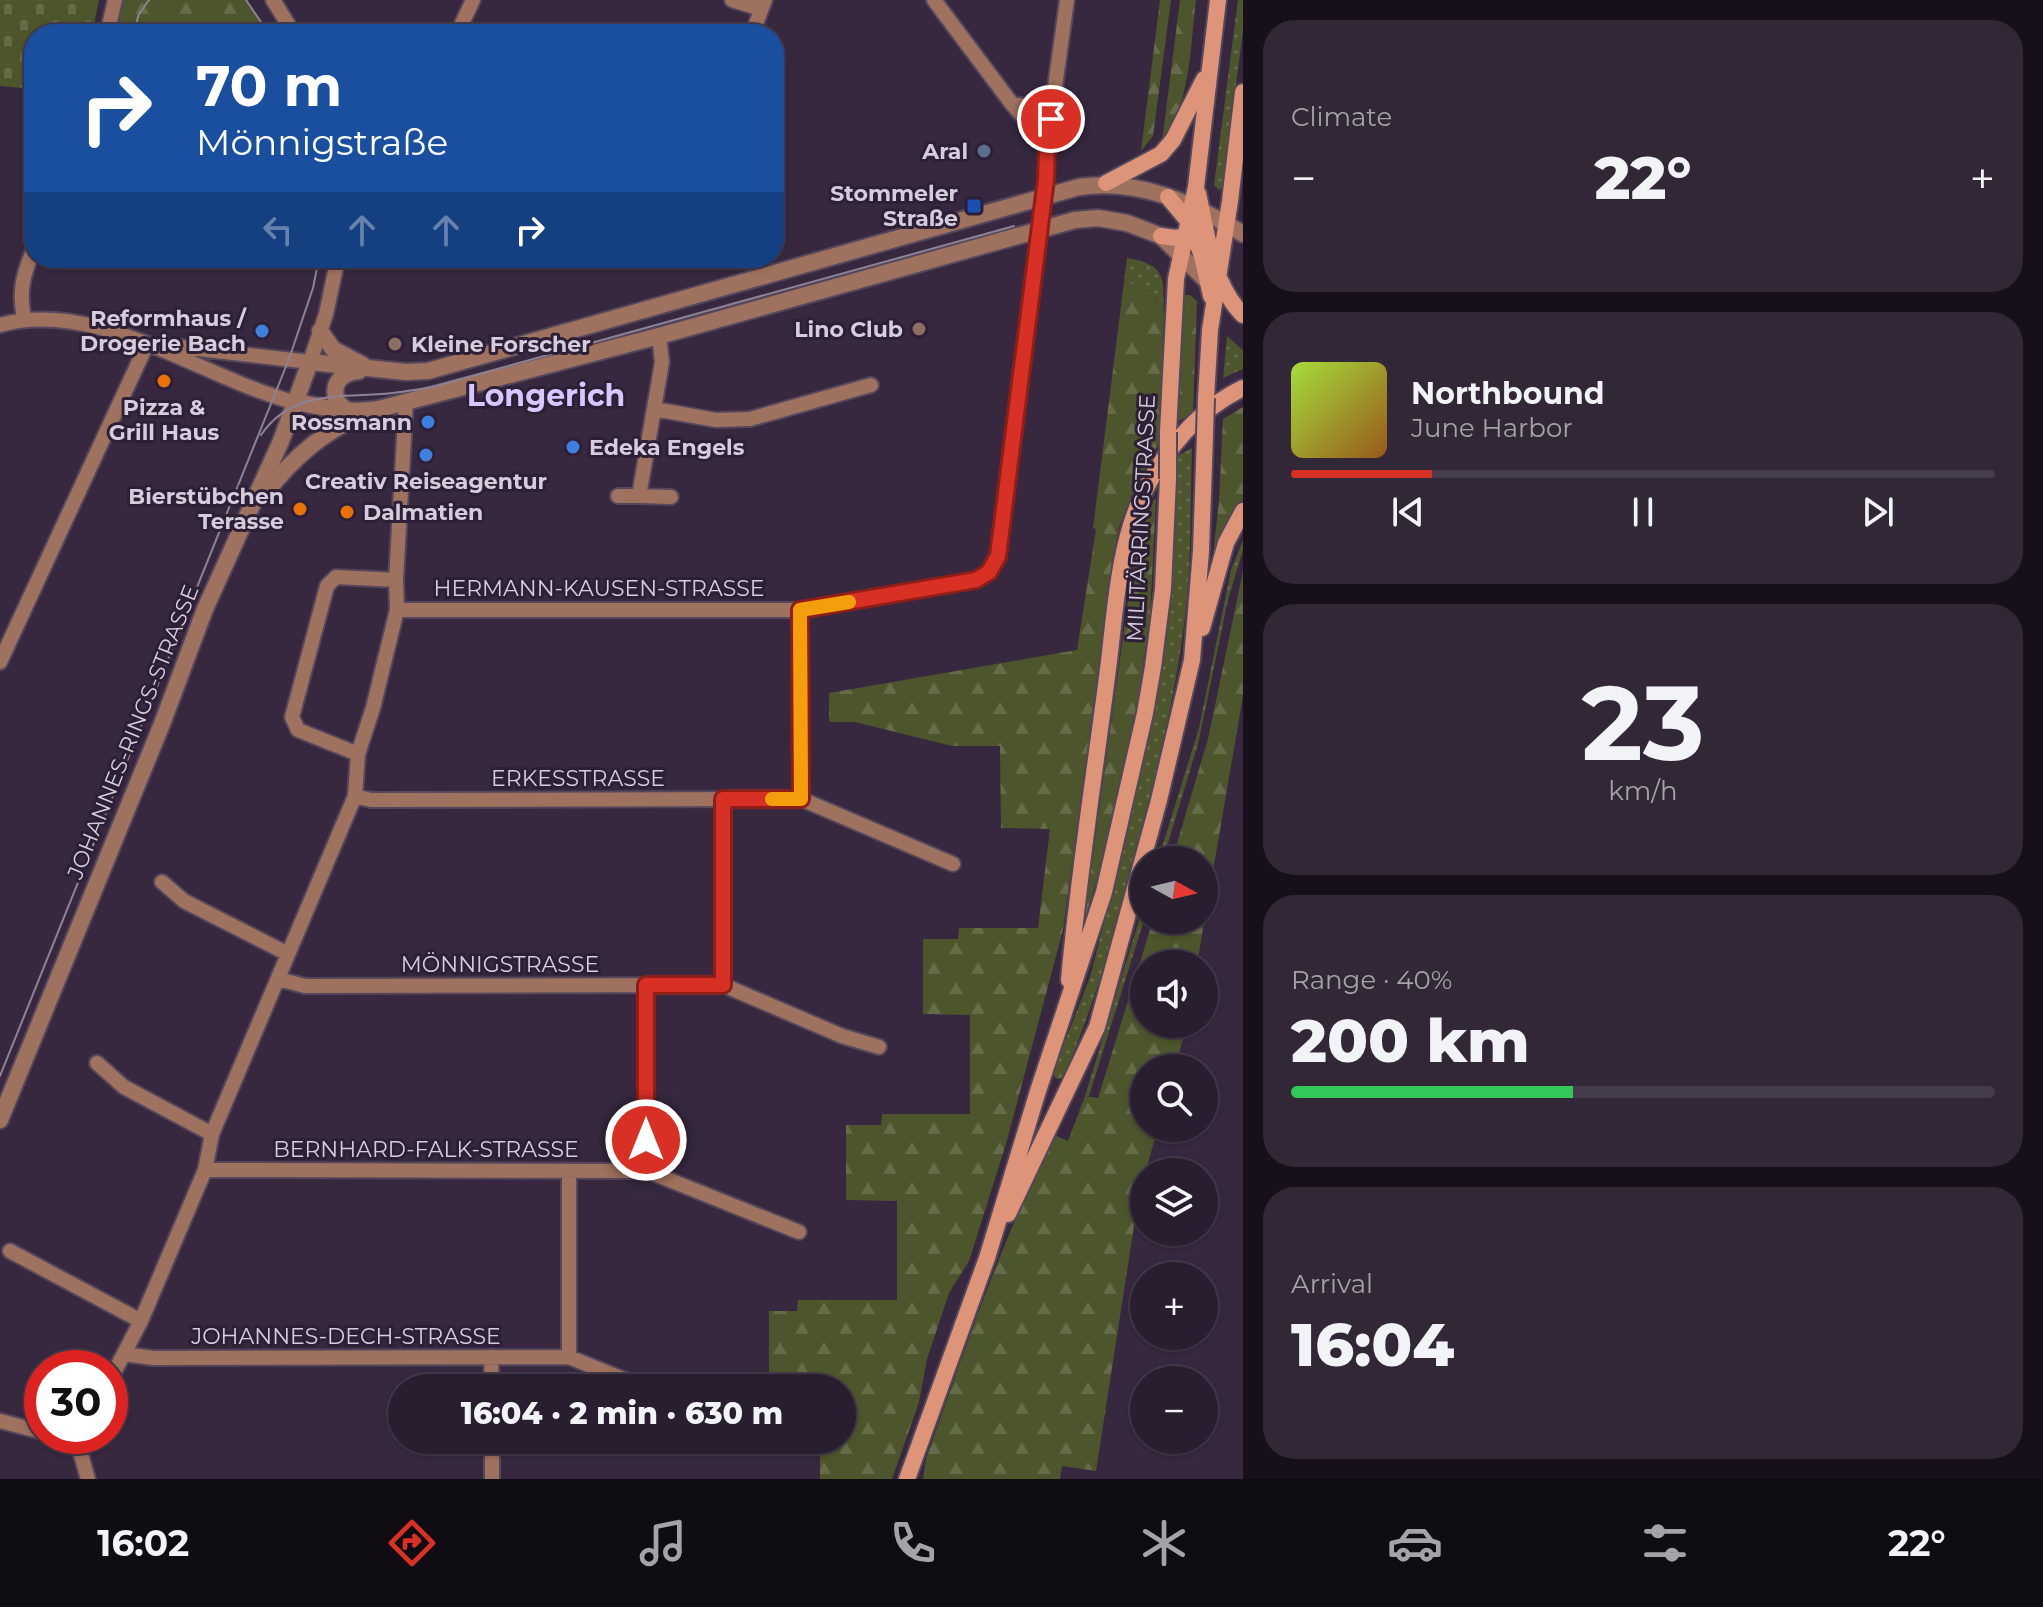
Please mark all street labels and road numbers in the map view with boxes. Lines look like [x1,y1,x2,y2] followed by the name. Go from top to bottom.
[1121,394,1161,642] street label: MILITÄRRINGSTRASSE
[434,575,764,602] street label: HERMANN-KAUSEN-STRASSE
[61,581,204,884] street label: JOHANNES-RINGS-STRASSE
[491,765,665,792] street label: ERKESSTRASSE
[401,951,599,978] street label: MÖNNIGSTRASSE
[273,1136,579,1163] street label: BERNHARD-FALK-STRASSE
[190,1323,501,1350] street label: JOHANNES-DECH-STRASSE

